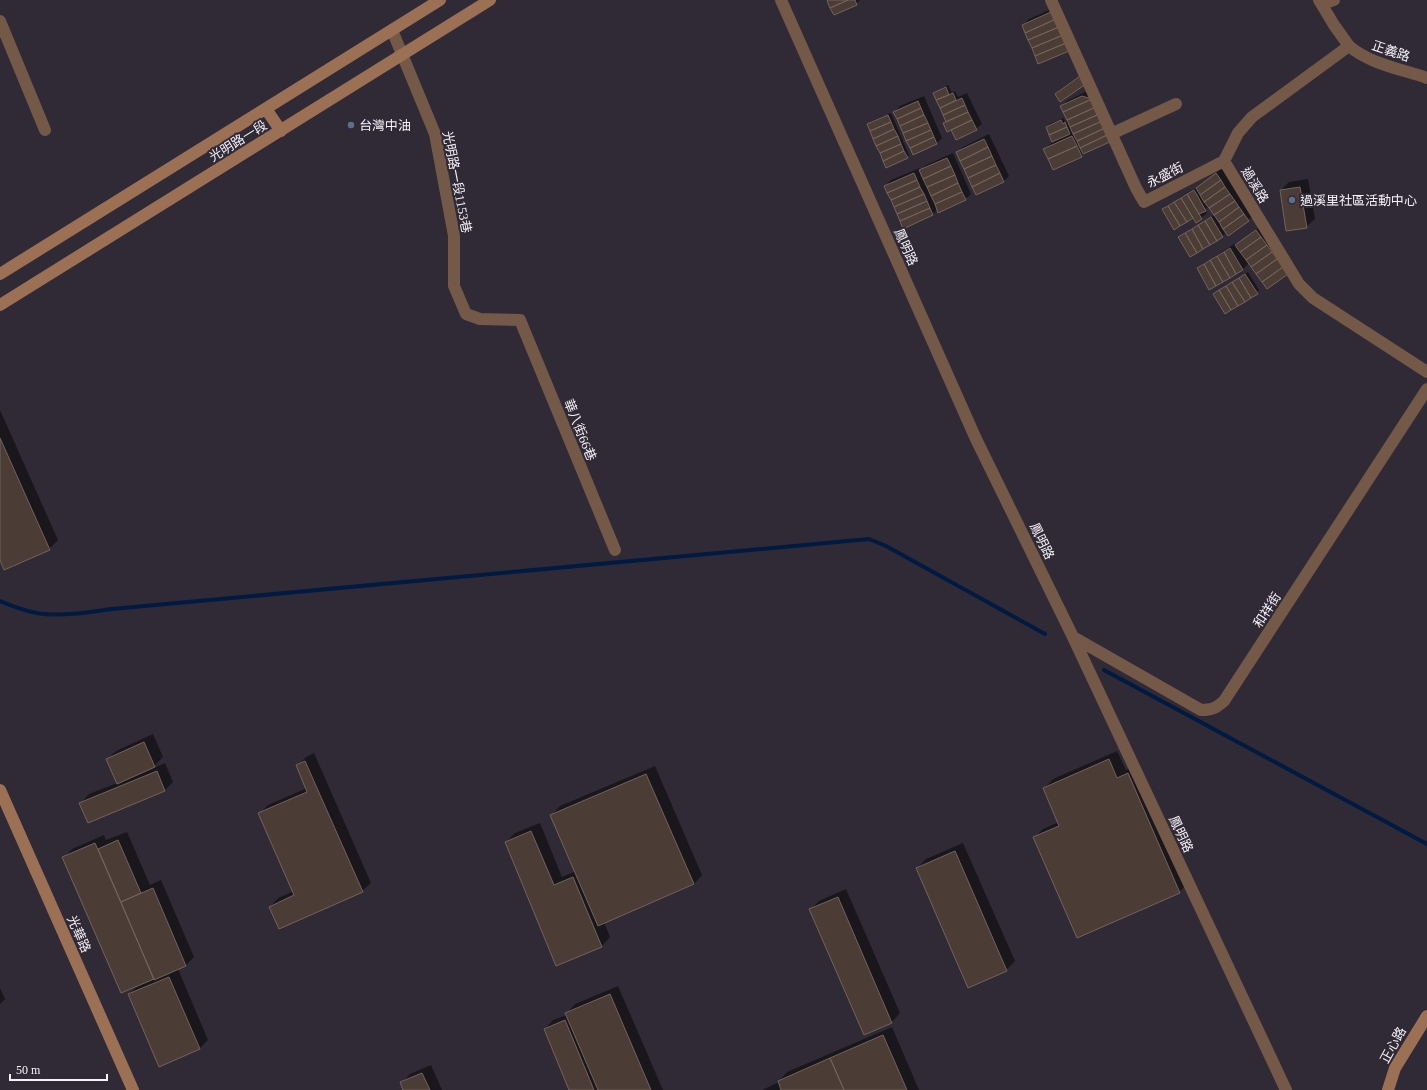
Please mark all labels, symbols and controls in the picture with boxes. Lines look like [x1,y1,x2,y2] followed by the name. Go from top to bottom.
[1370,38,1412,64] street label: 正義路
[206,117,270,165] street label: 光明路一段
[359,118,411,133] place label: 台灣中油
[346,120,356,130] marker: 台灣中油
[440,130,474,234] street label: 光明路一段1153巷
[1144,159,1186,191] street label: 永盛街
[1239,164,1271,206] street label: 過溪路
[1300,193,1417,208] place label: 過溪里社區活動中心
[1287,195,1297,205] marker: 過溪里社區活動中心
[891,226,921,268] street label: 鳳明路
[561,397,599,463] street label: 華八街66巷
[1027,520,1057,562] street label: 鳳明路
[1250,590,1284,630] street label: 和祥街
[1166,813,1196,855] street label: 鳳明路
[64,913,94,955] street label: 光華路
[1377,1024,1409,1066] street label: 正心路
[10,1056,107,1082] scale bar
[16,1063,41,1077] text: 50 m

